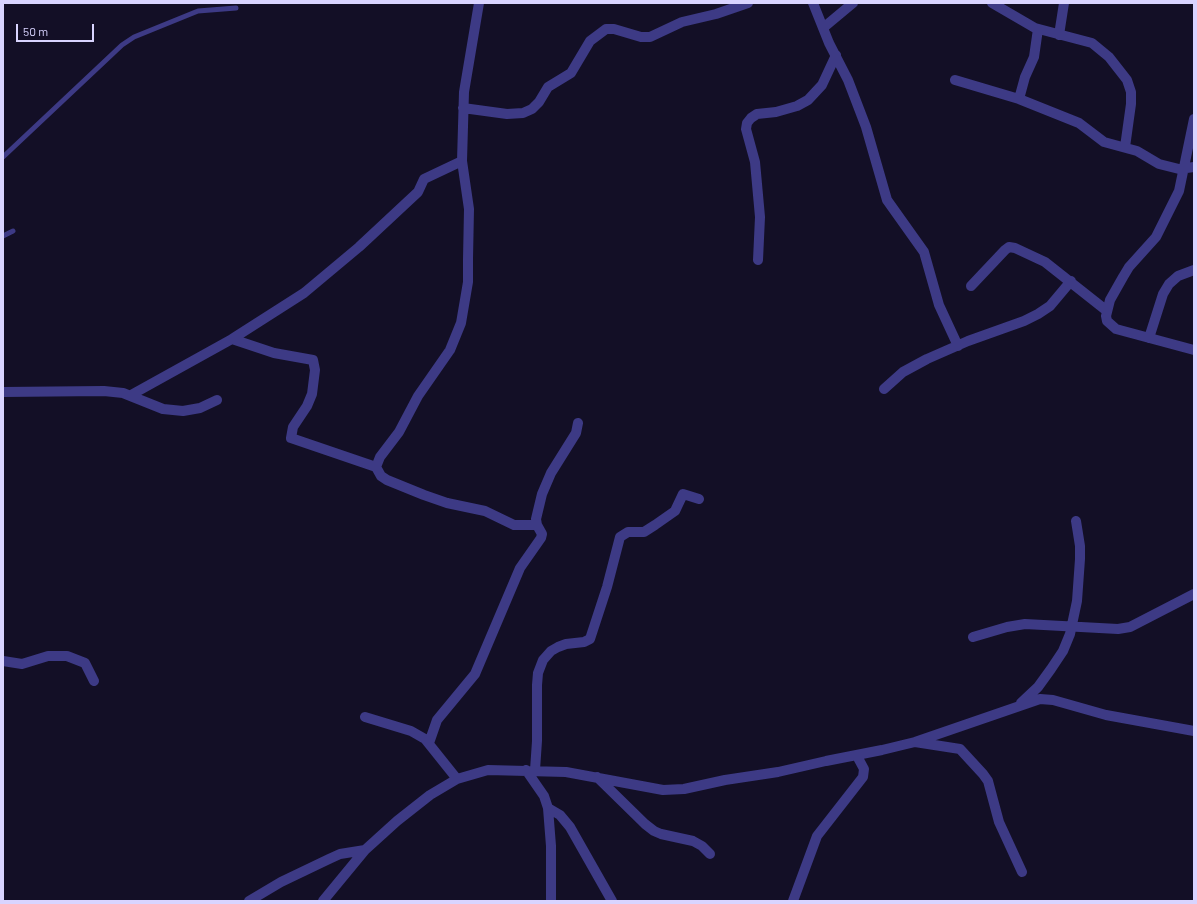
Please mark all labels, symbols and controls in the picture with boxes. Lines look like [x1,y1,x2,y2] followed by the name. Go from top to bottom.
[18,16,96,42] scale bar
[23,24,48,38] text: 50 m

